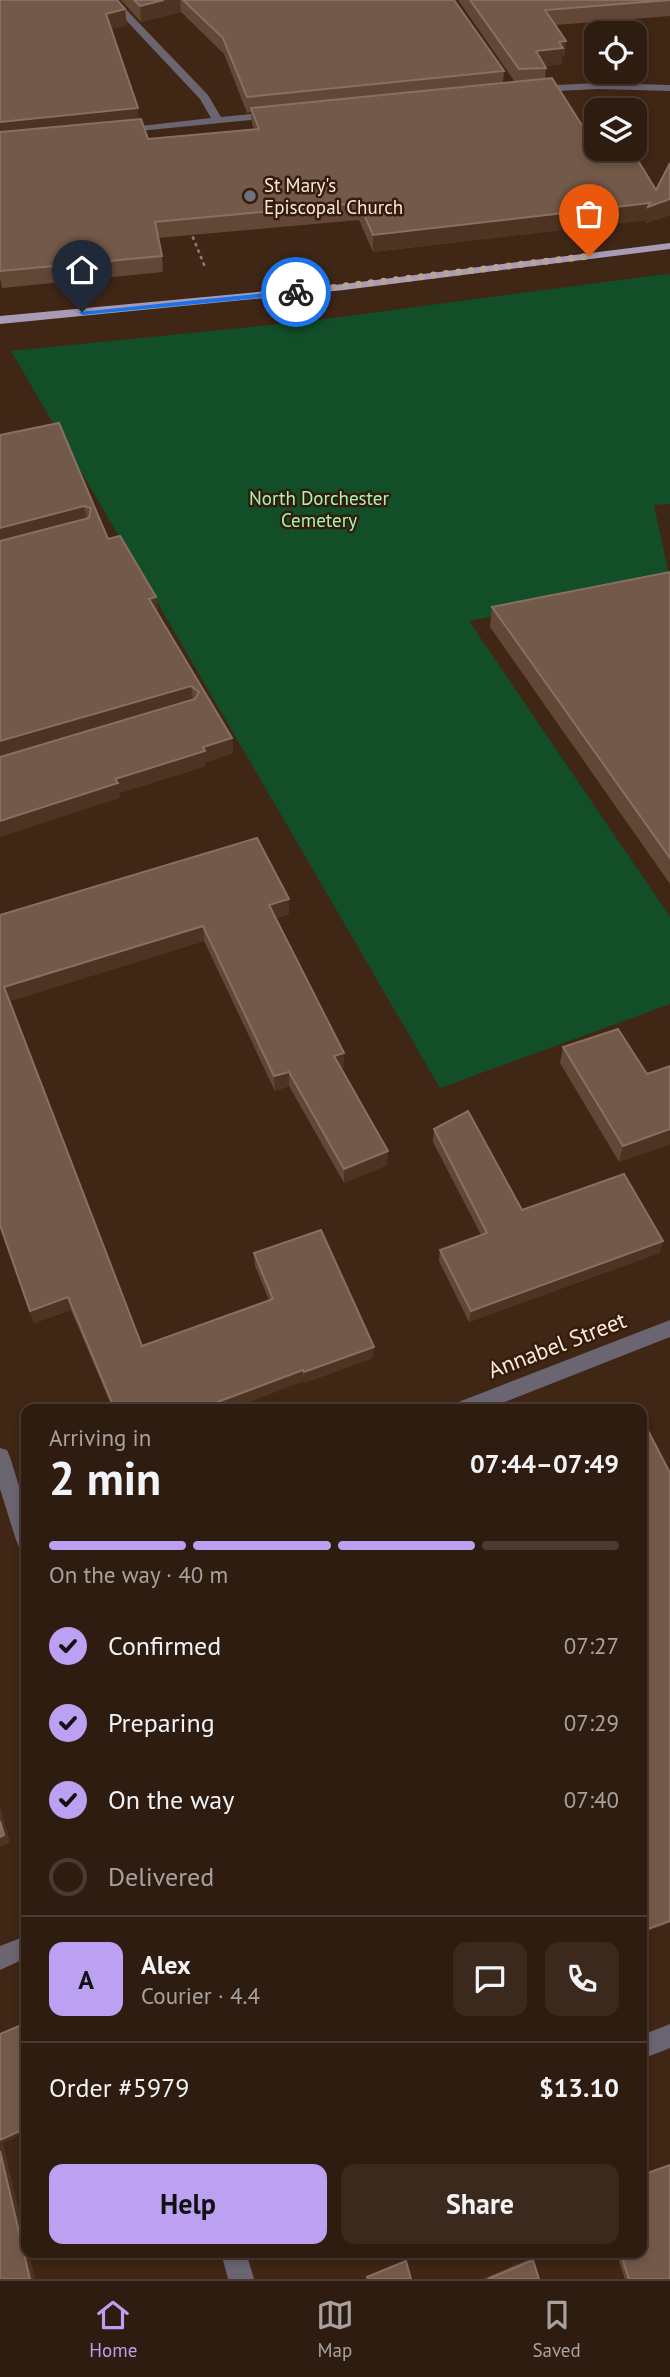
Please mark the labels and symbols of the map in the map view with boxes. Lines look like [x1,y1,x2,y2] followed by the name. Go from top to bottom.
[264,173,403,219] place label: St Mary's Episcopal Church
[559,184,619,256] pin
[242,188,258,204] marker: St Mary's Episcopal Church
[52,240,112,312] pin
[261,257,331,327] courier
[249,486,390,532] park label: North Dorchester Cemetery
[484,1305,630,1384] street label: Annabel Street

